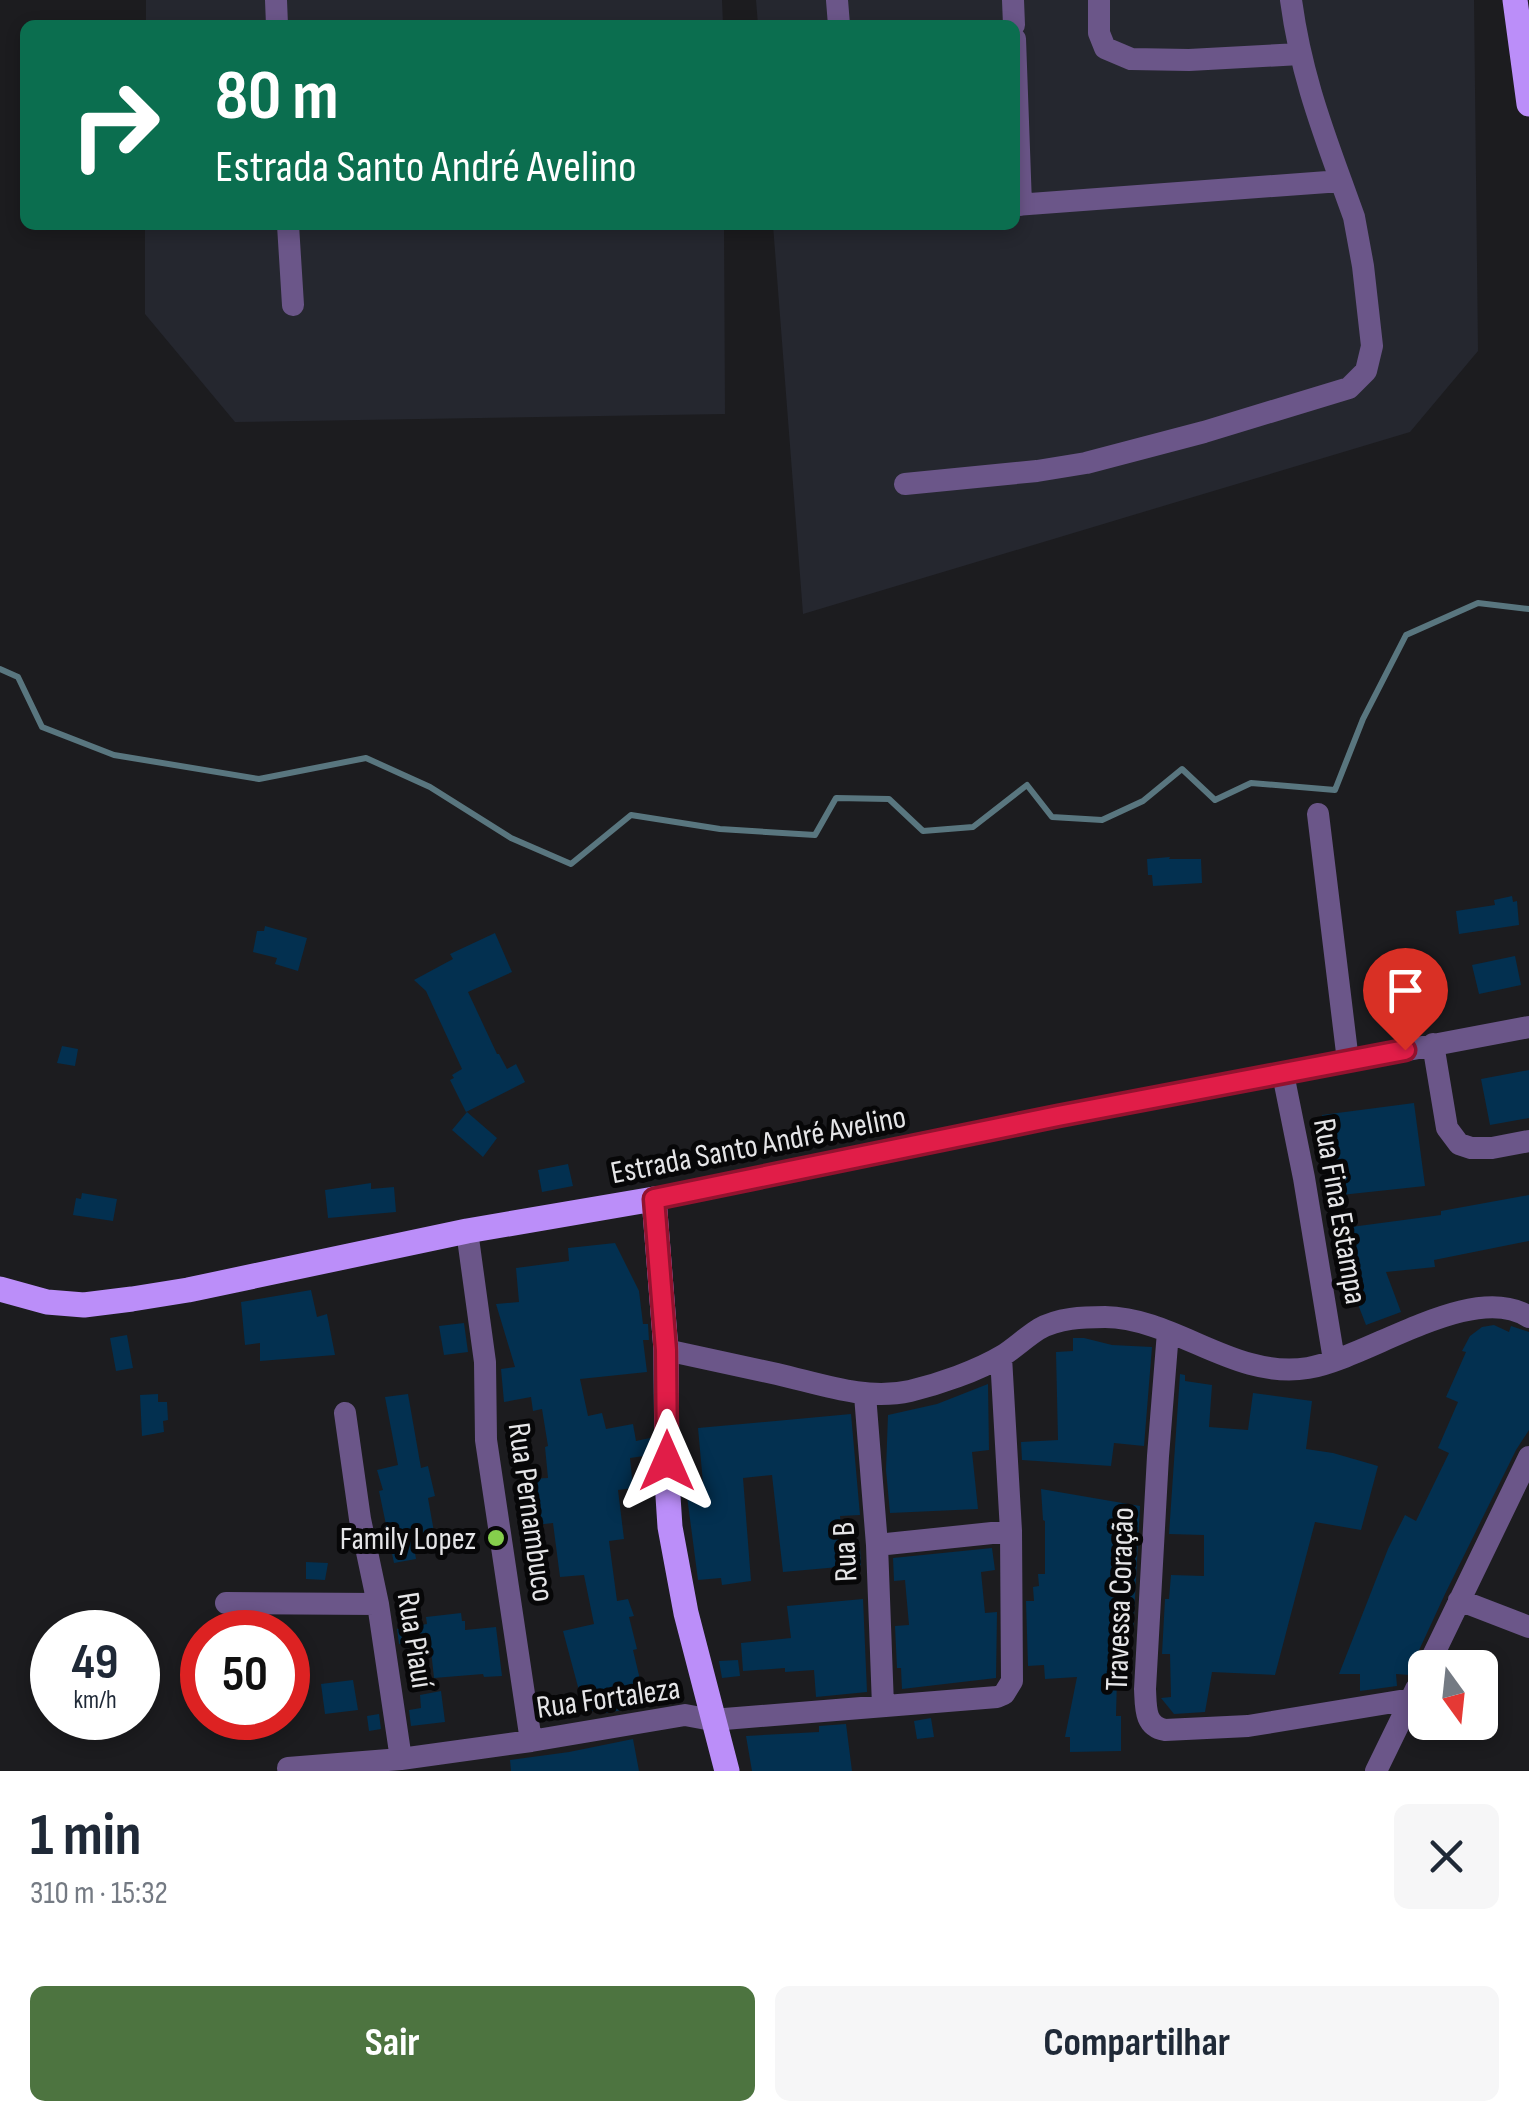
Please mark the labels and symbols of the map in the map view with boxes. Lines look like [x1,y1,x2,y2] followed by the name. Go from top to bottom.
[1363,948,1448,1051] pin
[607,1098,909,1193] street label: Estrada Santo André Avelino
[1304,1115,1375,1307] street label: Rua Fina Estampa
[615,1409,719,1513] position arrow
[499,1420,562,1604] street label: Rua Pernambuco
[1098,1507,1143,1692] street label: Travessa Coração
[340,1520,476,1559] place label: Family Lopez
[824,1521,867,1583] street label: Rua B
[485,1527,507,1549] marker: Family Lopez
[388,1589,441,1691] street label: Rua Piauí
[180,1610,310,1740] speed limit sign: 50
[1408,1650,1498,1740] north arrow
[534,1669,683,1728] street label: Rua Fortaleza

